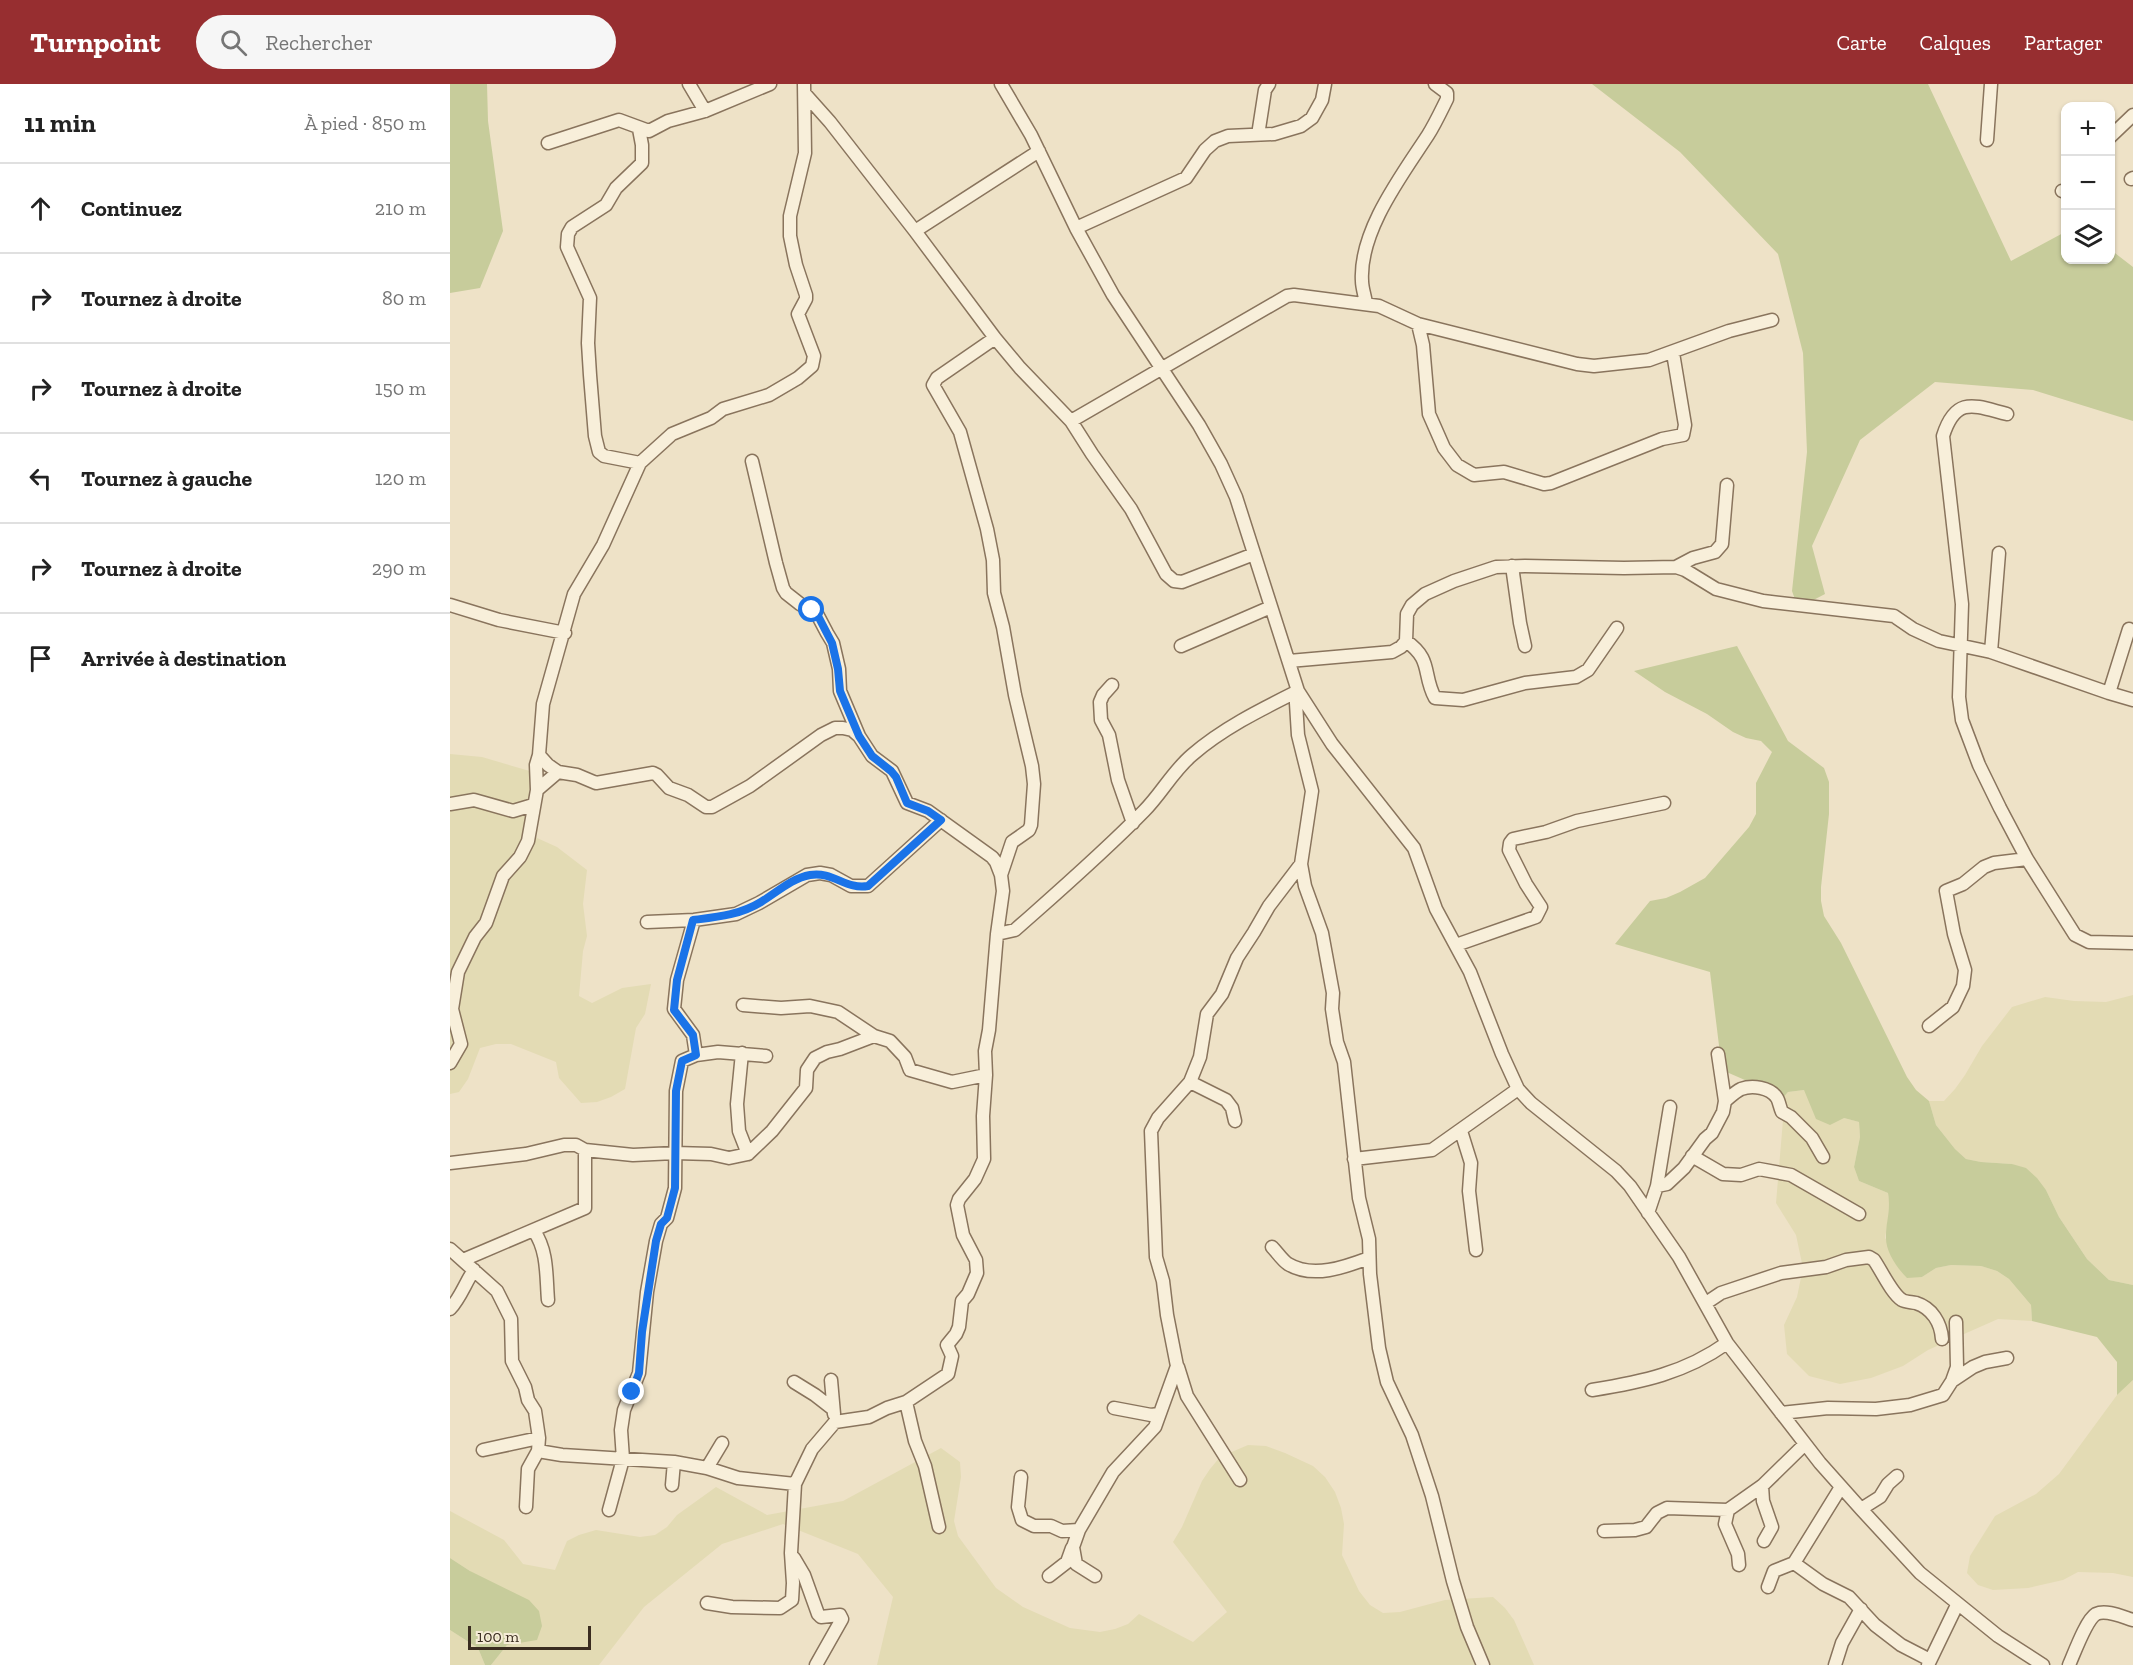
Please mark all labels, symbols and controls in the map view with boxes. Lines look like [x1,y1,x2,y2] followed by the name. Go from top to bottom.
[196,15,616,69] search box
[30,26,160,59] text: Turnpoint
[217,26,250,59] icon: search
[265,29,373,56] text: Rechercher
[1836,30,1887,55] text: Carte
[1920,30,1991,55] text: Calques
[2024,30,2103,55] text: Partager
[2061,102,2115,264] map controls
[2061,102,2115,156] button: +
[24,107,96,139] text: 11 min
[304,111,426,135] text: À pied · 850 m
[2061,156,2115,210] button: −
[24,192,57,225] icon: ahead
[81,195,182,222] text: Continuez
[375,196,426,220] text: 210 m
[2061,210,2115,264] button: layers
[24,282,57,315] icon: right
[81,285,242,312] text: Tournez à droite
[382,286,426,310] text: 80 m
[24,372,57,405] icon: right
[81,375,242,402] text: Tournez à droite
[375,376,426,400] text: 150 m
[24,462,57,495] icon: left
[81,465,252,492] text: Tournez à gauche
[375,466,426,490] text: 120 m
[24,552,57,585] icon: right
[81,555,242,582] text: Tournez à droite
[372,556,426,580] text: 290 m
[798,596,824,622] route start
[24,642,57,675] icon: arrive
[81,645,286,672] text: Arrivée à destination
[618,1378,644,1404] route end
[468,1623,591,1650] scale bar
[477,1627,519,1646] text: 100 m

